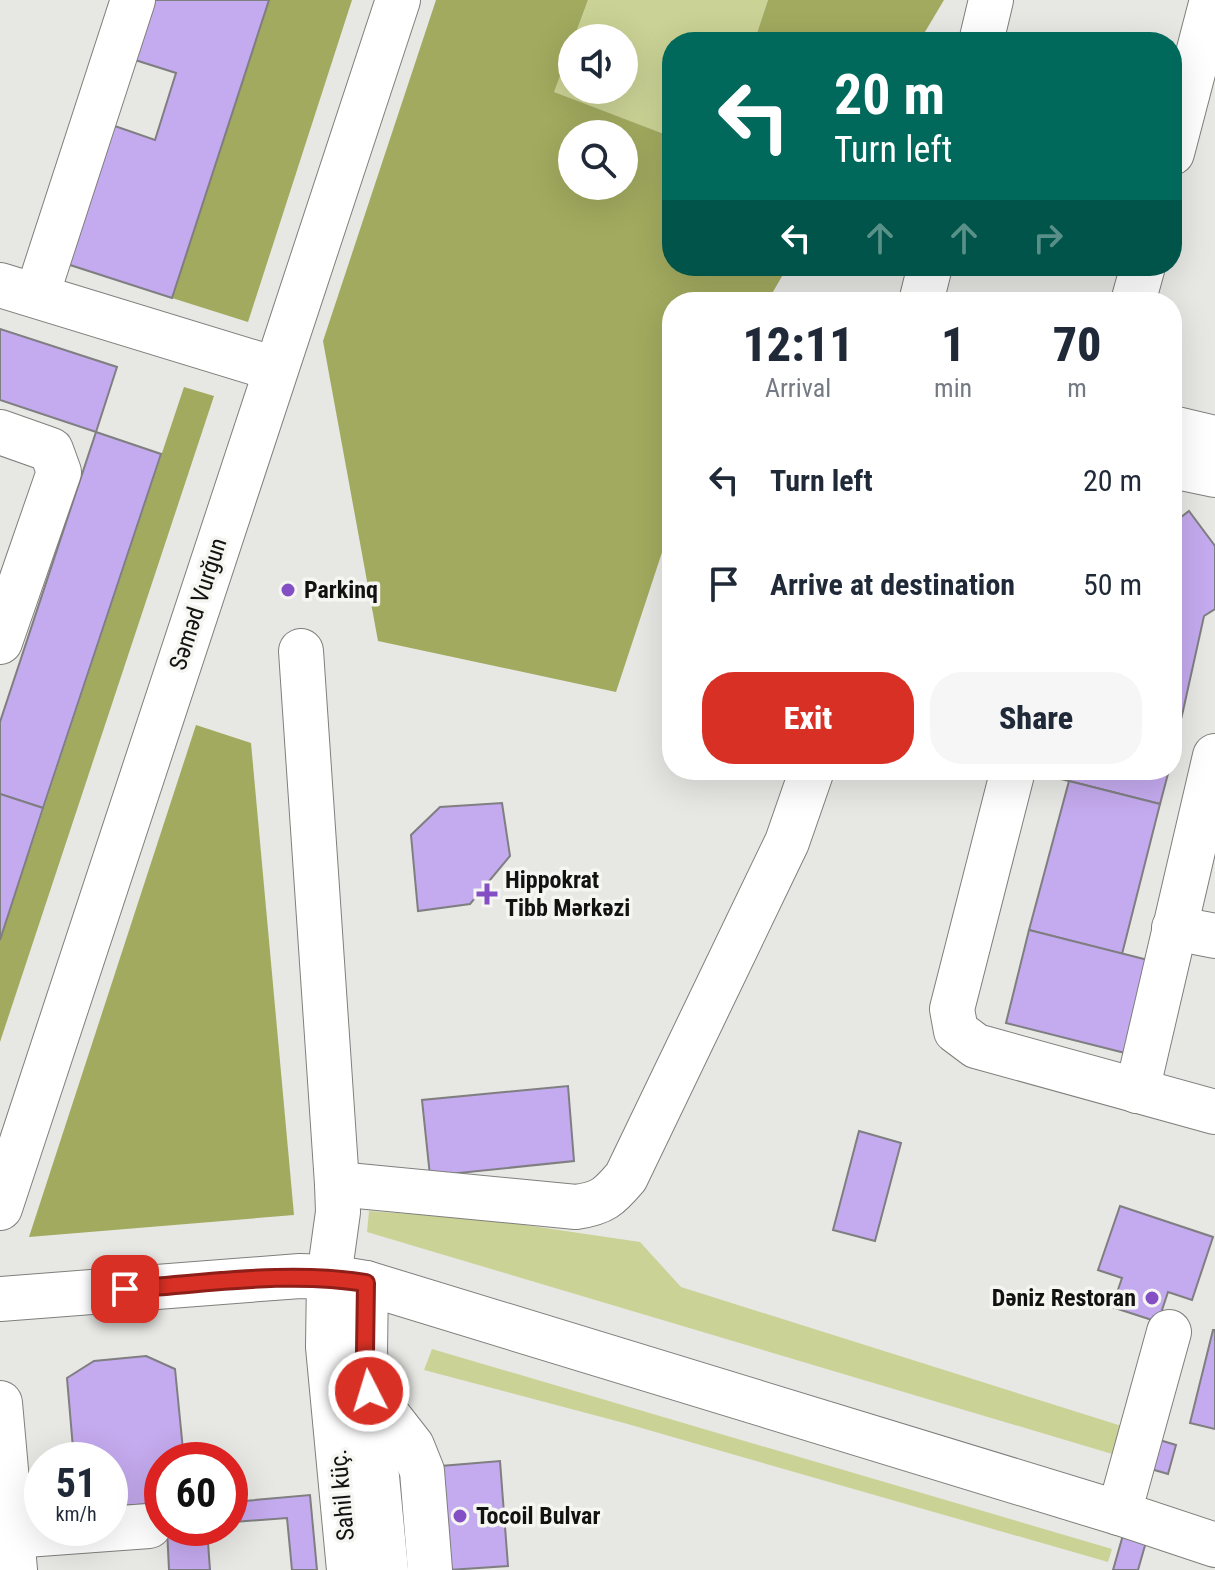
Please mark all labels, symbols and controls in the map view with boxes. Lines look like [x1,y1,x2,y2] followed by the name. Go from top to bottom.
[558,24,638,200] map controls
[558,24,638,104] button: sound
[834,62,945,128] text: 20 m
[702,64,806,168] icon: left
[558,120,638,200] button: search
[834,129,952,171] text: Turn left
[774,216,818,260] icon: left
[858,216,902,260] icon: ahead
[942,216,986,260] icon: ahead
[1026,216,1070,260] icon: right
[742,316,854,373] text: 12:11
[941,316,965,373] text: 1
[1053,316,1101,373] text: 70
[765,373,831,403] text: Arrival
[934,373,972,403] text: min
[1067,373,1087,403] text: m
[702,458,746,502] icon: left
[770,463,873,498] text: Turn left
[1083,463,1142,498] text: 20 m
[163,534,233,674] street label: Səməd Vurğun
[702,562,746,606] icon: arrive
[770,567,1015,602] text: Arrive at destination
[1083,567,1142,602] text: 50 m
[304,576,378,604] place label: Parkinq
[279,581,297,599] marker: Parkinq
[702,672,914,764] button: Exit
[930,672,1142,764] button: Share
[505,866,630,922] place label: Hippokrat Tibb Mərkəzi
[476,883,498,905] marker: Hippokrat Tibb Mərkəzi
[91,1255,159,1323] pin
[103,1267,147,1311] icon: arrive
[992,1284,1136,1312] place label: Dəniz Restoran
[1143,1289,1161,1307] marker: Dəniz Restoran
[327,1349,411,1433] position arrow
[144,1442,248,1546] speed limit sign: 60
[324,1448,360,1542] street label: Sahil küç.
[56,1460,96,1507] text: 51
[55,1502,97,1526] text: km/h
[476,1502,600,1530] place label: Tocoil Bulvar
[451,1507,469,1525] marker: Tocoil Bulvar

